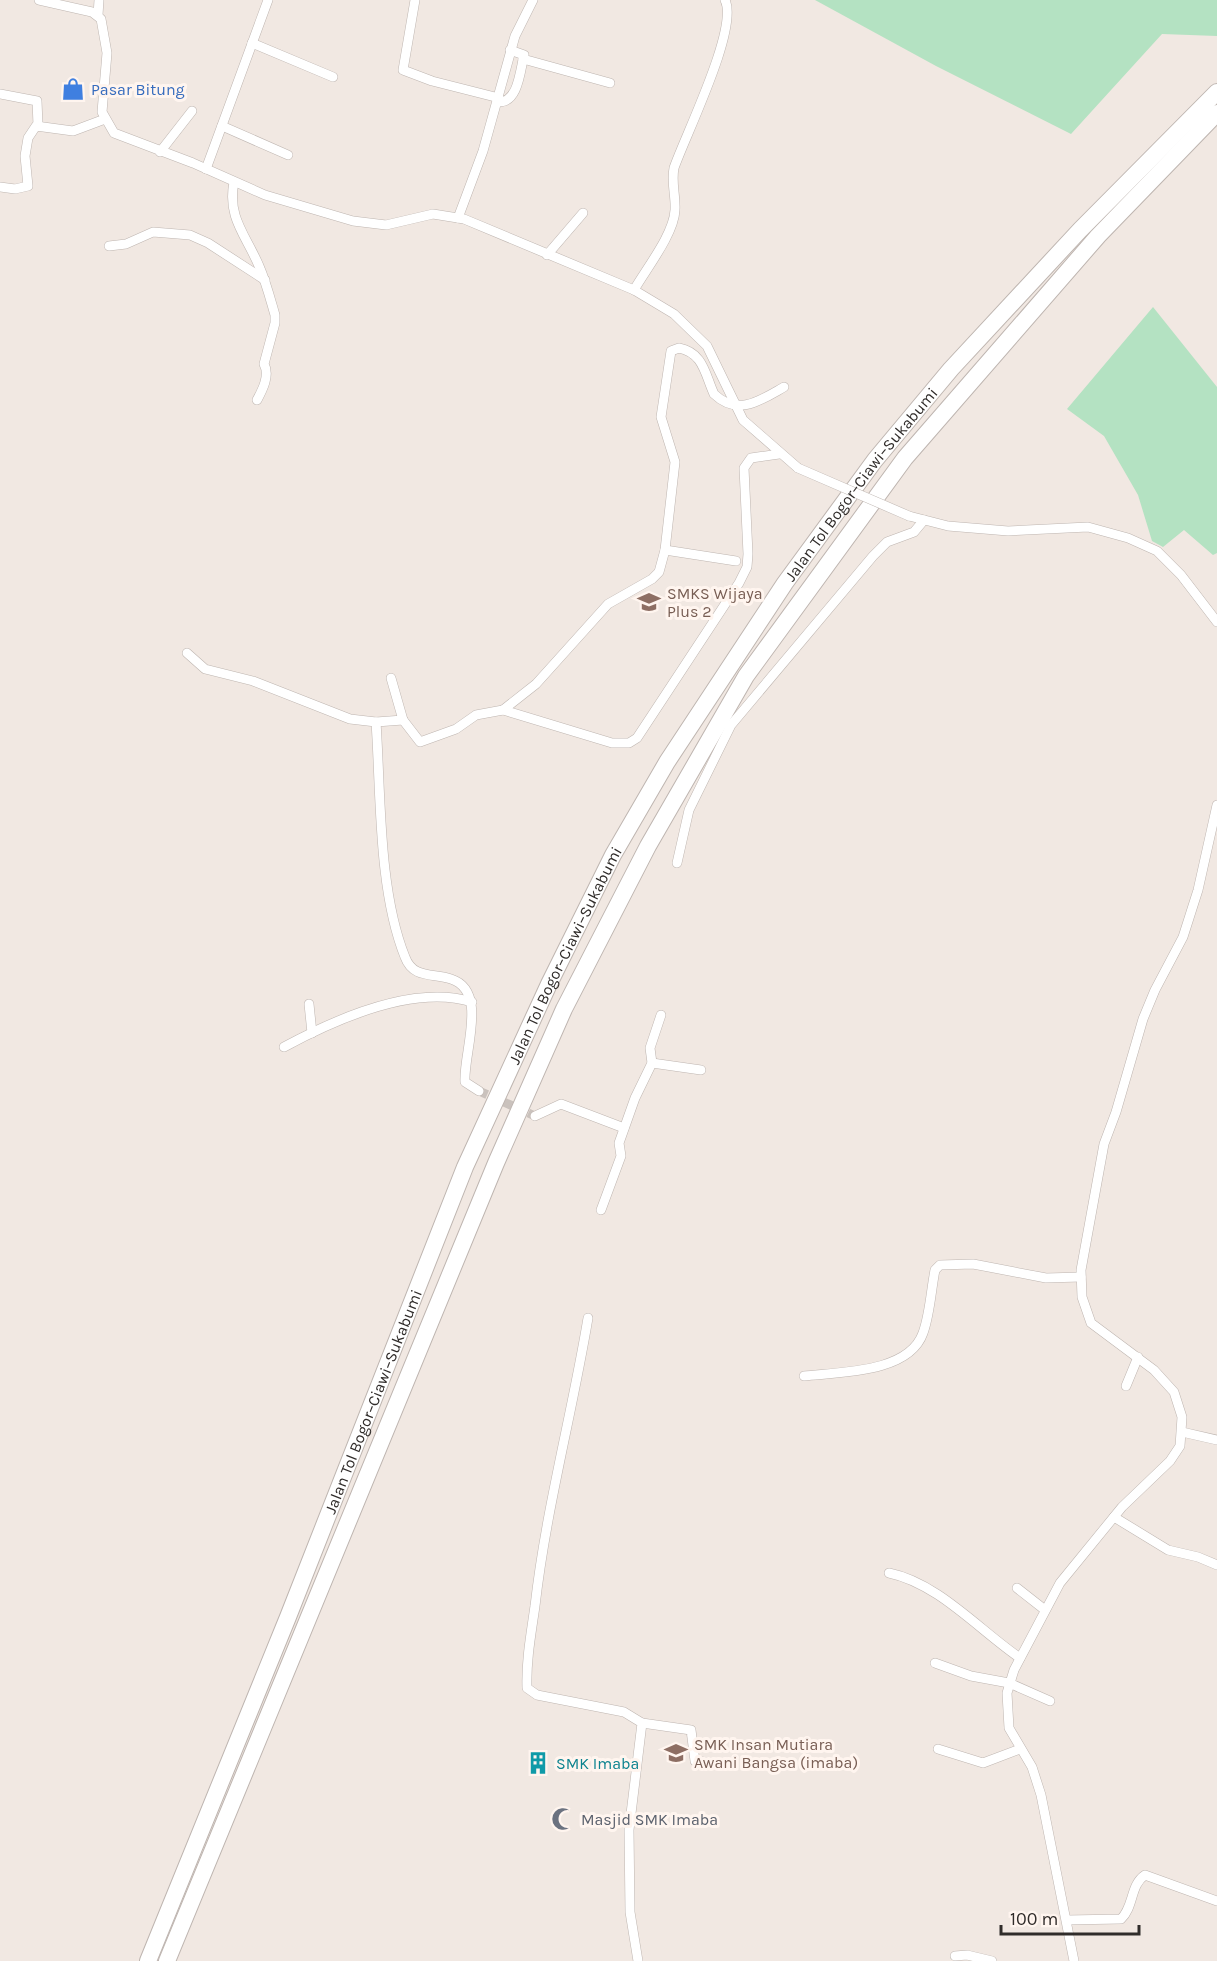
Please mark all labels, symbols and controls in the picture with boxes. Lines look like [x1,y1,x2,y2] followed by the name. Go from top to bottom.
[60,76,86,102] shop icon: Pasar Bitung
[91,80,185,99] place label: Pasar Bitung
[780,383,941,584] street label: Jalan Tol Bogor–Ciawi–Sukabumi
[667,584,763,621] place label: SMKS Wijaya Plus 2
[636,589,662,615] school or university icon: SMKS Wijaya Plus 2
[504,843,625,1067] street label: Jalan Tol Bogor–Ciawi–Sukabumi
[320,1287,425,1516] street label: Jalan Tol Bogor–Ciawi–Sukabumi
[694,1735,858,1772] place label: SMK Insan Mutiara Awani Bangsa (imaba)
[663,1740,689,1766] school or university icon: SMK Insan Mutiara Awani Bangsa (imaba)
[525,1750,551,1776] building icon: SMK Imaba
[556,1754,639,1773] place label: SMK Imaba
[550,1806,576,1832] mosque icon: Masjid SMK Imaba
[581,1810,718,1829] place label: Masjid SMK Imaba
[1001,1898,1139,1936] scale bar
[1010,1908,1058,1930] text: 100 m

